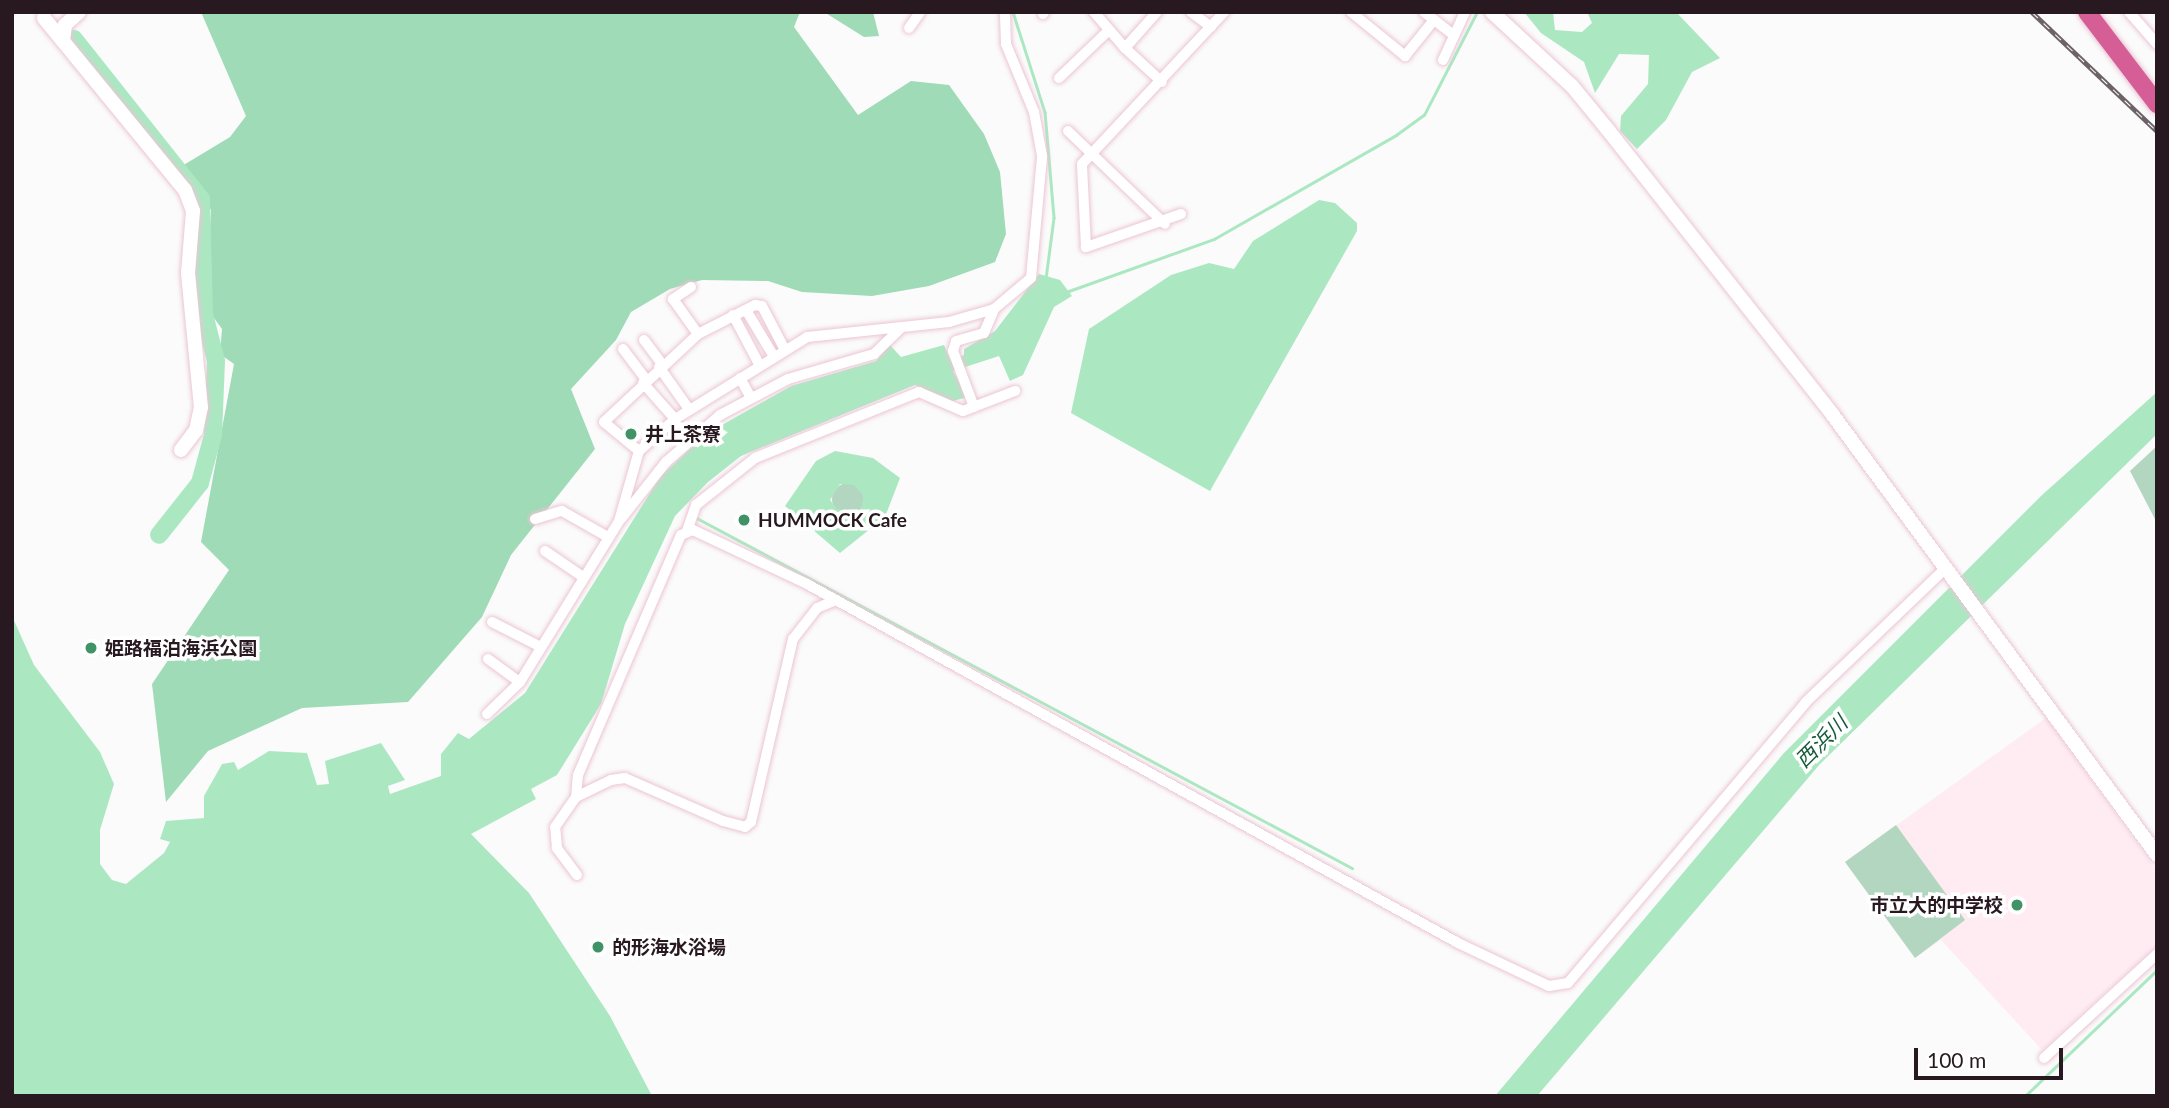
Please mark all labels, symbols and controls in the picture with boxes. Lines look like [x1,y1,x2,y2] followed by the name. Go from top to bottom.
[645,423,721,445] place label: 井上茶寮
[623,426,639,442] marker: 井上茶寮
[758,509,907,531] place label: HUMMOCK Cafe
[736,512,752,528] marker: HUMMOCK Cafe
[105,637,257,659] place label: 姫路福泊海浜公園
[83,640,99,656] marker: 姫路福泊海浜公園
[1790,710,1852,772] water label: 西浜川
[1870,894,2003,916] place label: 市立大的中学校
[2009,897,2025,913] marker: 市立大的中学校
[612,936,726,958] place label: 的形海水浴場
[590,939,606,955] marker: 的形海水浴場
[1917,1034,2066,1078] scale bar
[1927,1047,1986,1072] text: 100 m

